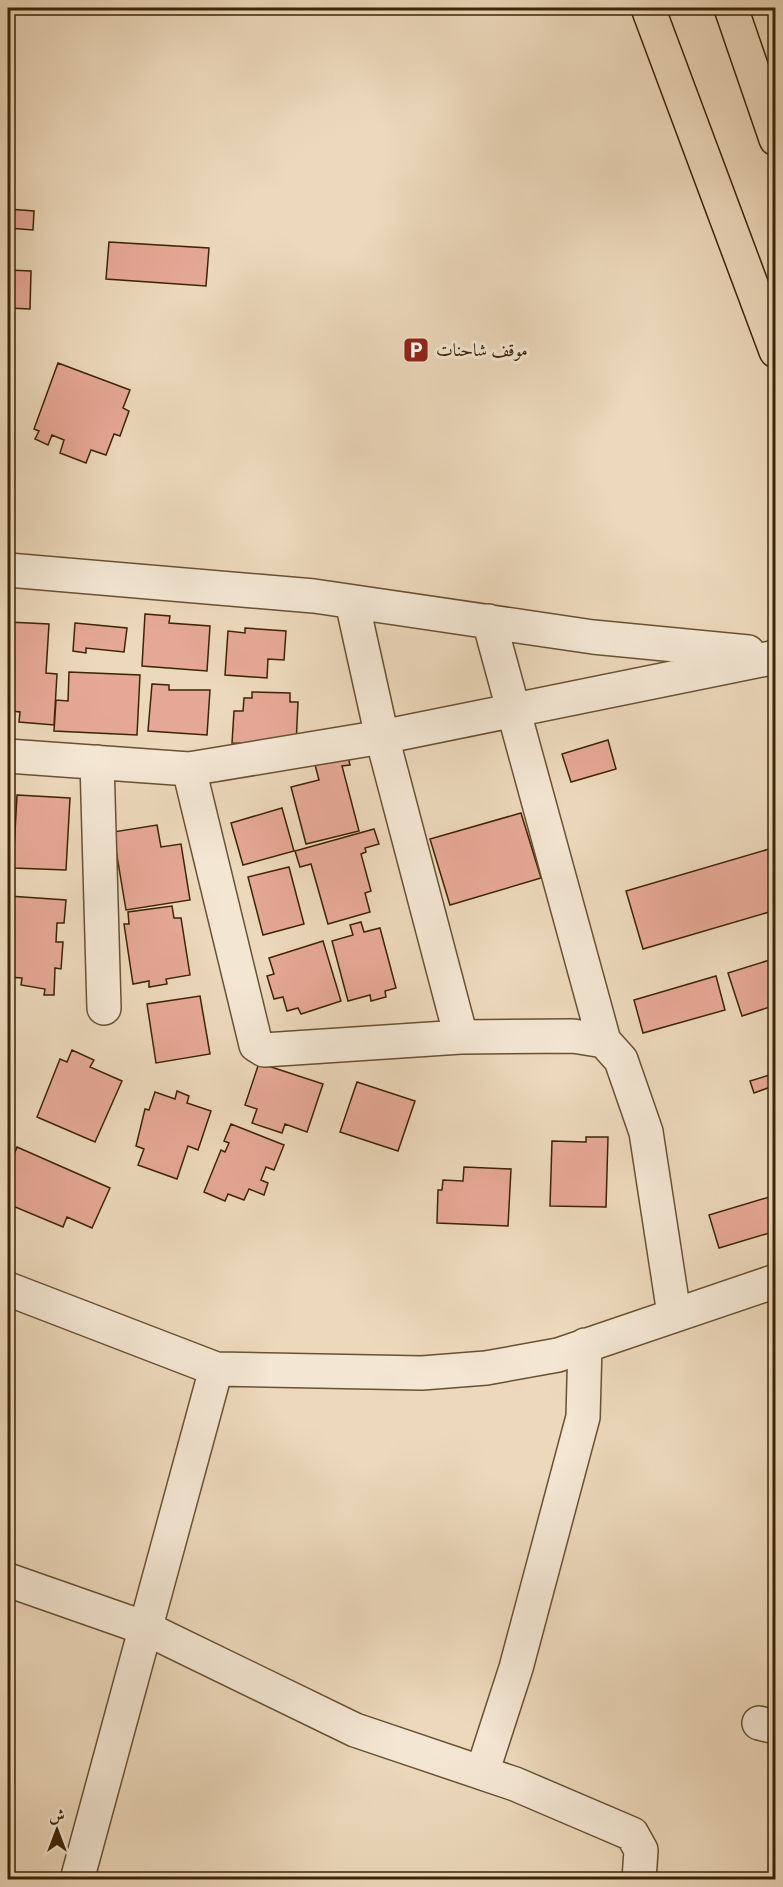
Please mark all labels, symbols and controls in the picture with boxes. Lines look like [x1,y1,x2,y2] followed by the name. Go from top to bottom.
[401,335,431,365] parking icon: موقف شاحنات
[436,339,528,365] place label: موقف شاحنات
[27,1800,87,1860] north arrow
[49,1806,65,1829] text: ش

